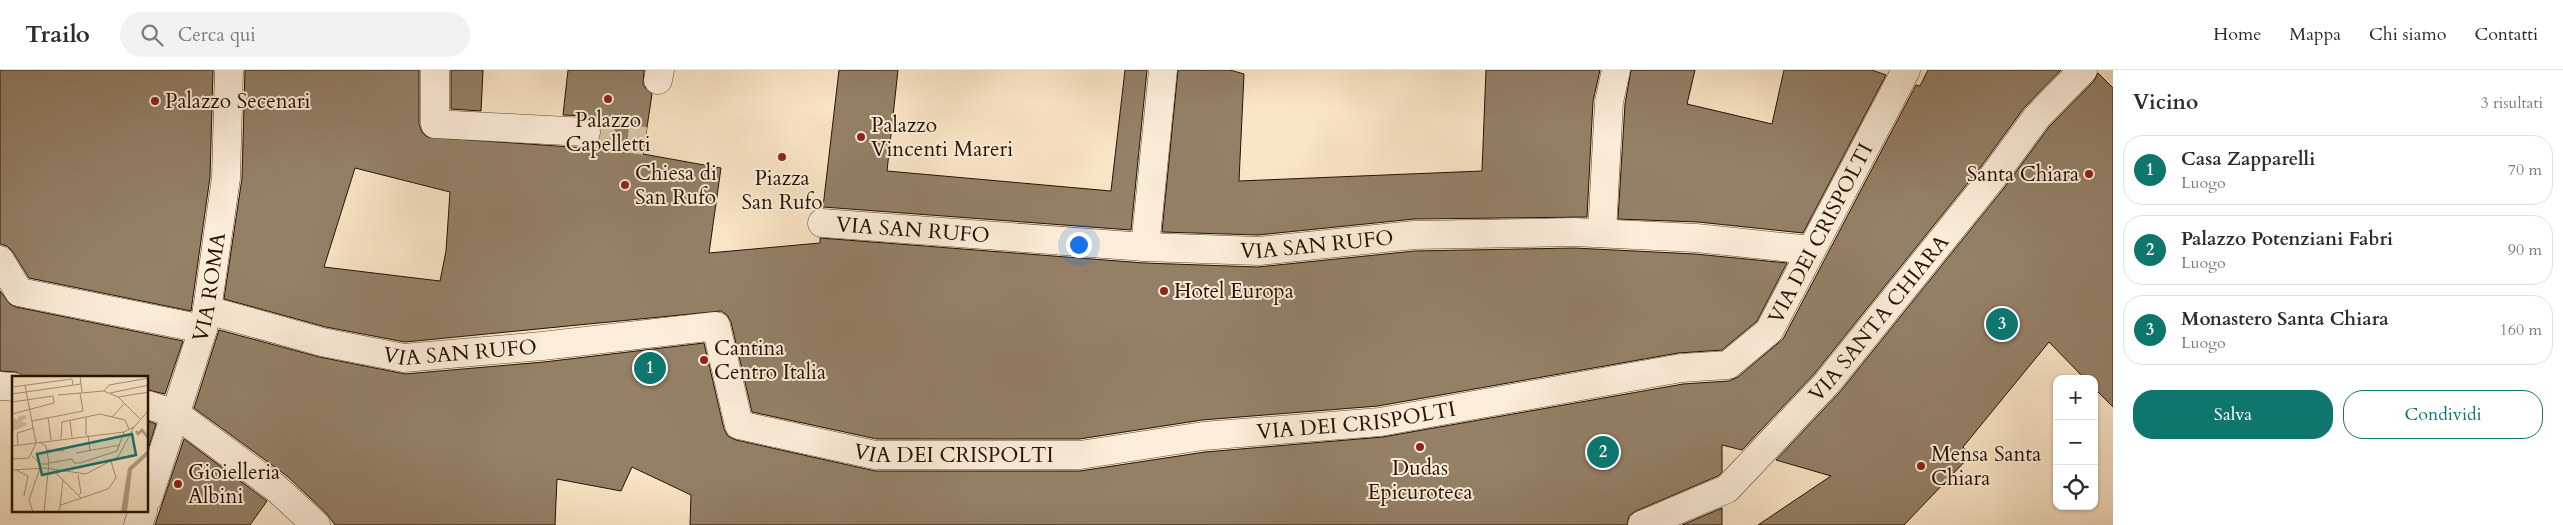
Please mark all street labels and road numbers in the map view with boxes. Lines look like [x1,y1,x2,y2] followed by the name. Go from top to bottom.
[1761,138,1880,329] street label: VIA DEI CRISPOLTI
[835,210,991,250] street label: VIA SAN RUFO
[1239,223,1395,266] street label: VIA SAN RUFO
[1802,228,1956,408] street label: VIA SANTA CHIARA
[185,230,232,346] street label: VIA ROMA
[381,332,538,373] street label: VIA SAN RUFO
[1256,394,1458,446] street label: VIA DEI CRISPOLTI
[851,436,1054,470] street label: VIA DEI CRISPOLTI

